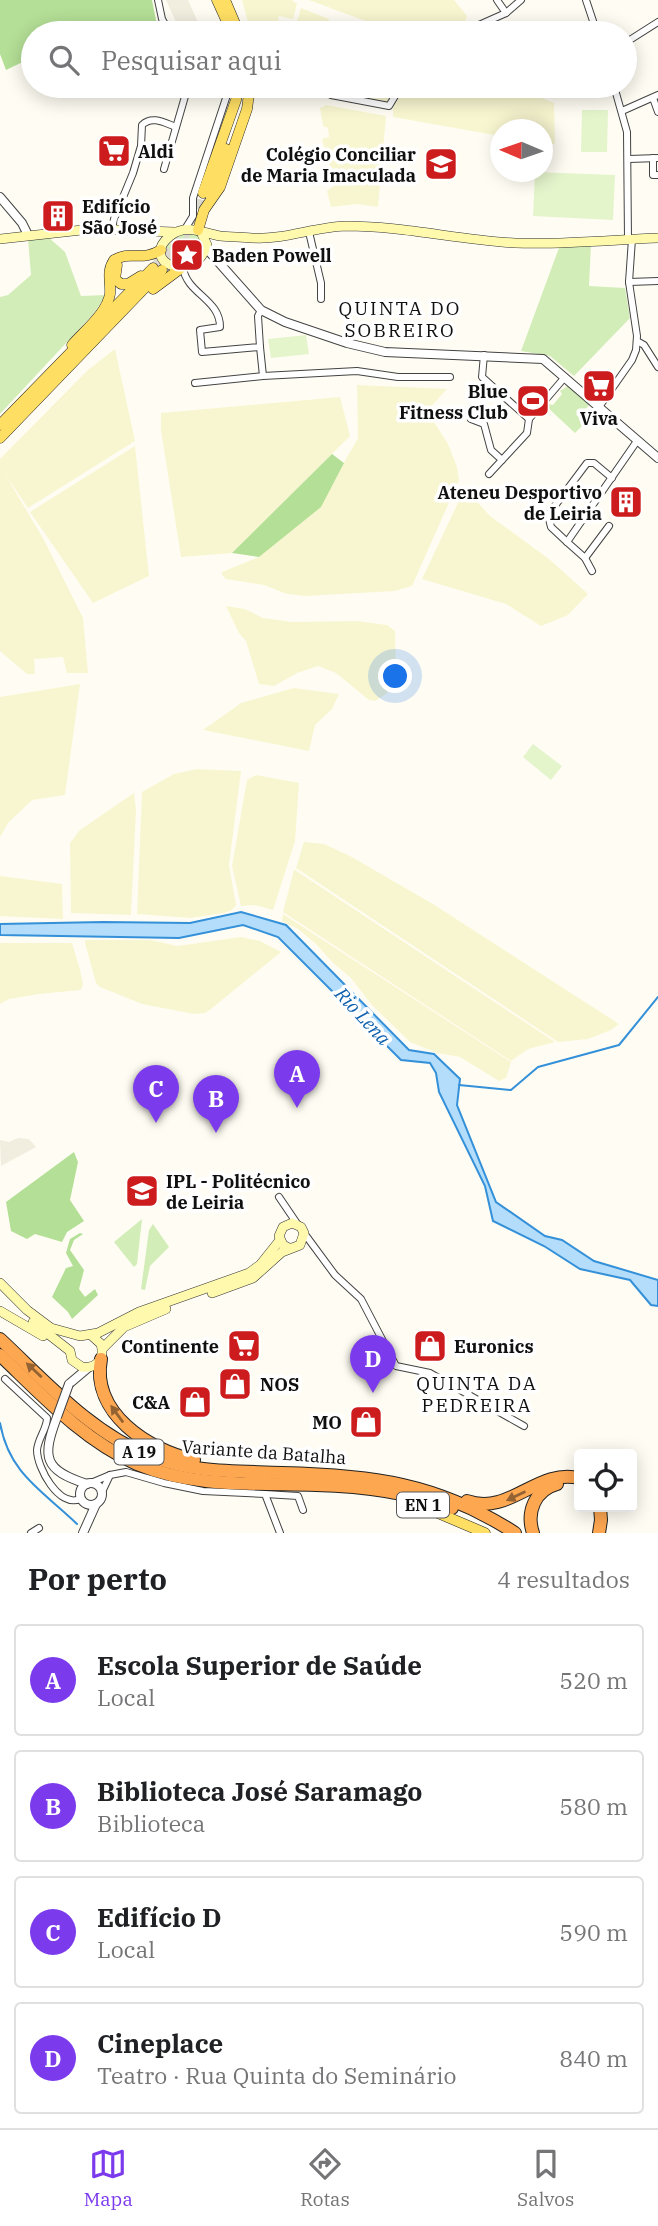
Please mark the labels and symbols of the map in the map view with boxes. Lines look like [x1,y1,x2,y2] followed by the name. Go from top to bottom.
[490,119,553,182] north arrow
[95,132,133,170] supermarket icon: Aldi
[138,140,174,163] place label: Aldi
[241,143,416,187] place label: Colégio Conciliar de Maria Imaculada
[422,145,460,183] school or university icon: Colégio Conciliar de Maria Imaculada
[82,195,157,239] place label: Edifício São José
[39,197,77,235] building icon: Edifício São José
[168,236,206,274] place icon: Baden Powell
[212,244,332,267] place label: Baden Powell
[339,296,461,342] district label: QUINTA DO SOBREIRO
[580,367,618,405] supermarket icon: Viva
[399,380,508,424] place label: Blue Fitness Club
[514,382,552,420] sports icon: Blue Fitness Club
[580,407,618,430] place label: Viva
[438,481,602,525] place label: Ateneu Desportivo de Leiria
[607,483,645,521] building icon: Ateneu Desportivo de Leiria
[378,659,412,693] your location
[329,981,396,1051] water label: Rio Lena
[274,1050,320,1108] pin: A
[133,1065,179,1123] pin: C
[193,1075,239,1133] pin: B
[166,1170,311,1214] place label: IPL - Politécnico de Leiria
[123,1172,161,1210] school or university icon: IPL - Politécnico de Leiria
[225,1327,263,1365] supermarket icon: Continente
[411,1327,449,1365] shop icon: Euronics
[121,1335,219,1358] place label: Continente
[350,1335,396,1393] pin: D
[454,1335,534,1358] place label: Euronics
[26,1363,43,1379] one-way arrow
[216,1365,254,1403] shop icon: NOS
[416,1371,538,1417] district label: QUINTA DA PEDREIRA
[260,1373,299,1396] place label: NOS
[176,1383,214,1421] shop icon: C&A
[132,1391,170,1414] place label: C&A
[347,1403,385,1441] shop icon: MO
[110,1405,124,1423] one-way arrow
[312,1411,342,1434] place label: MO
[181,1435,347,1469] street label: Variante da Batalha
[114,1440,164,1464] road number: A 19
[506,1490,526,1501] one-way arrow
[397,1492,449,1518] road number: EN 1

